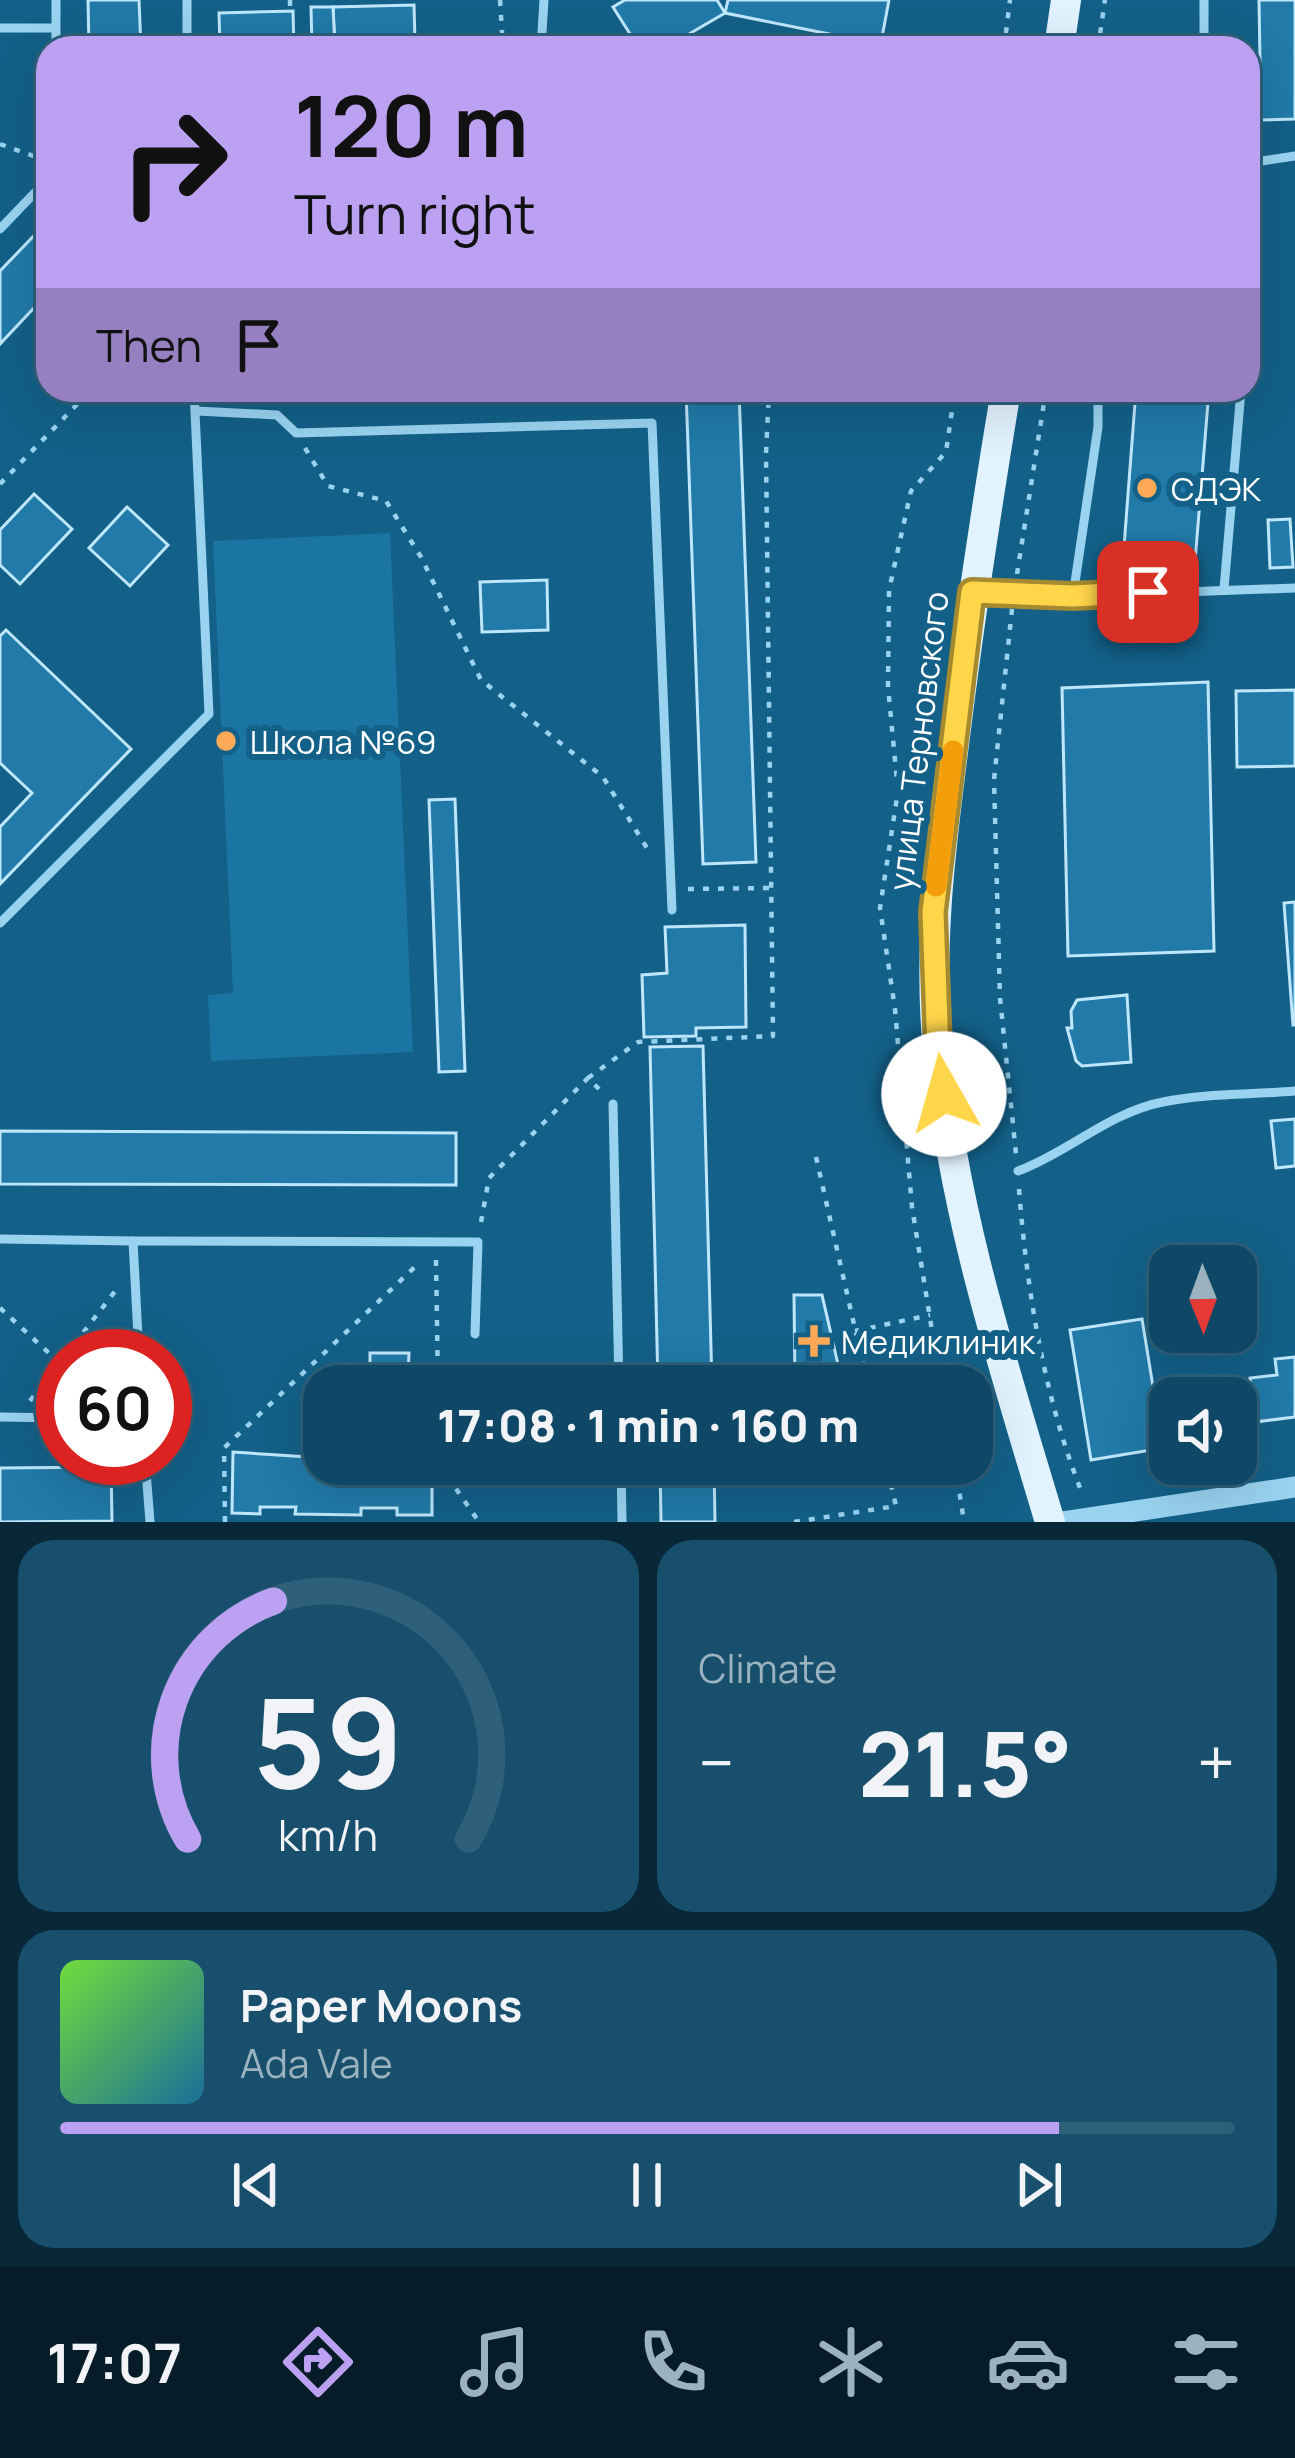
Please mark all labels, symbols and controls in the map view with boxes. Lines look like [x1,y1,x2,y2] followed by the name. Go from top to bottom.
[294,67,528,182] text: 120 m
[96,84,252,240] icon: right
[294,176,536,250] text: Turn right
[226,312,292,378] icon: arrive
[96,314,202,376] text: Then
[1171,466,1261,511] place label: СДЭК
[1134,475,1160,501] marker: СДЭК
[1097,541,1199,643] pin
[1115,559,1181,625] icon: arrive
[877,589,959,893] street label: улица Терновского
[250,719,437,764] place label: Школа №69
[213,728,239,754] marker: Школа №69
[881,1031,1007,1157] position arrow
[1149,1245,1257,1353] north arrow
[1149,1245,1257,1485] map controls
[841,1319,1037,1364] place label: Медиклиник
[798,1325,830,1357] marker: Медиклиник
[36,1329,192,1485] speed limit sign: 60
[1149,1377,1257,1485] button: sound
[437,1394,859,1456] text: 17:08 · 1 min · 160 m
[699,1641,837,1695] text: Climate
[253,1655,404,1825] text: 59
[859,1701,1073,1824] text: 21.5°
[699,1717,734,1807] text: −
[1197,1717,1235,1807] text: +
[278,1805,378,1864] text: km/h
[240,1974,522,2036] text: Paper Moons
[240,2036,393,2090] text: Ada Vale
[223,2152,289,2218] icon: previous
[614,2152,680,2218] icon: pause
[1006,2152,1072,2218] icon: next
[276,2320,360,2404] icon: directions
[453,2320,537,2404] icon: music
[631,2320,715,2404] icon: phone
[809,2320,893,2404] icon: climate
[986,2320,1070,2404] icon: car
[1164,2320,1248,2404] icon: filters
[47,2325,182,2399] text: 17:07

